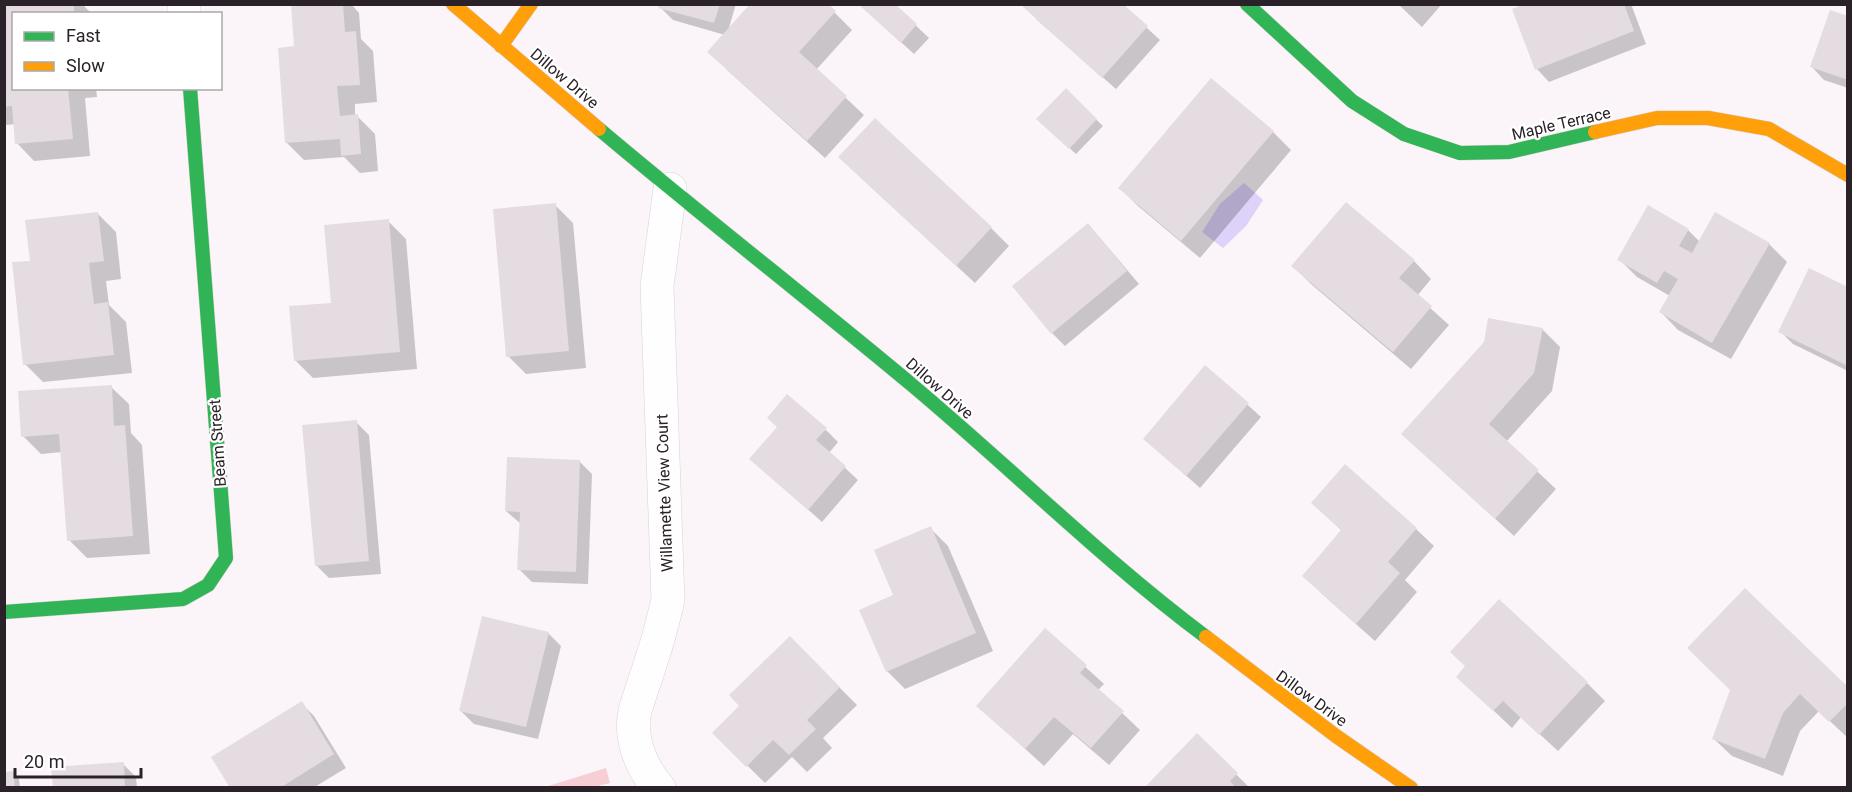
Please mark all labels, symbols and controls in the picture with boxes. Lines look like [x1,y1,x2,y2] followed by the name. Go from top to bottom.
[12,12,222,90] legend
[66,25,101,46] text: Fast
[527,44,603,112] street label: Dillow Drive
[66,55,105,76] text: Slow
[1510,103,1612,144] street label: Maple Terrace
[902,354,977,423] street label: Dillow Drive
[205,399,230,487] street label: Beam Street
[652,414,677,572] street label: Willamette View Court
[1272,666,1351,731] street label: Dillow Drive
[15,741,141,779] scale bar
[24,751,64,772] text: 20 m

